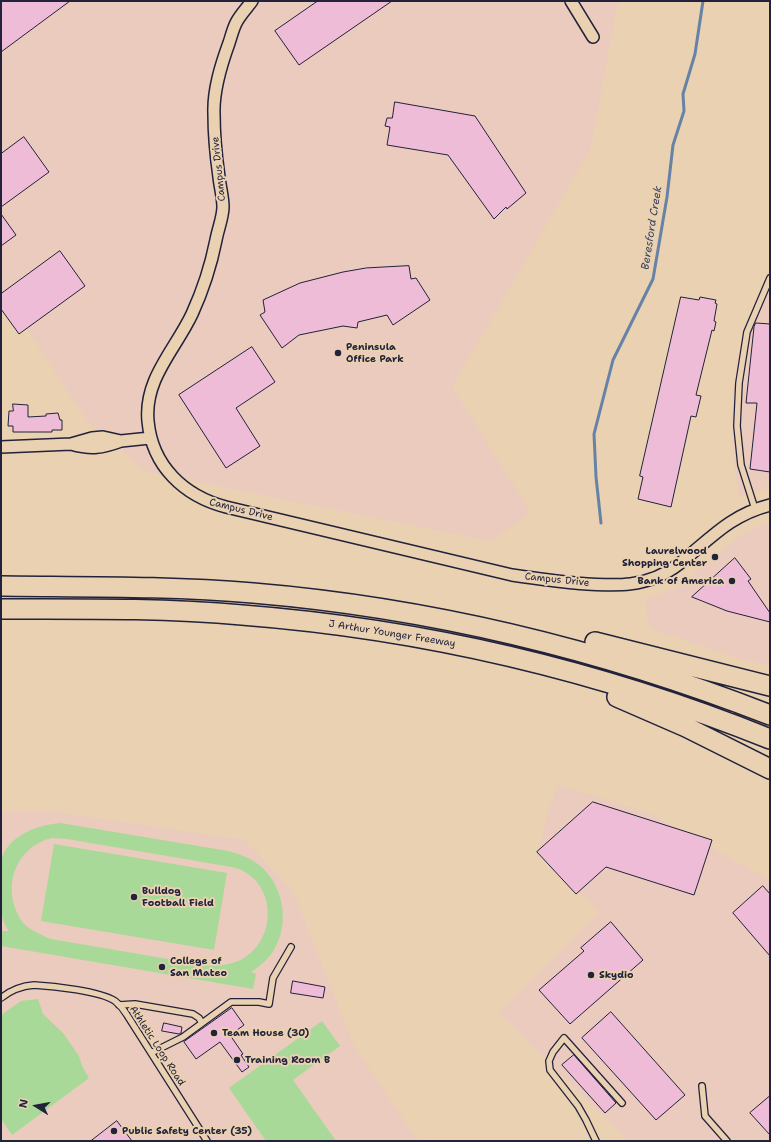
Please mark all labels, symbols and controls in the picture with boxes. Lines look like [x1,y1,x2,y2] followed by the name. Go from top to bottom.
[210,136,228,202] street label: Campus Drive
[639,185,665,271] water label: Beresford Creek
[346,341,404,364] place label: Peninsula Office Park
[333,348,343,358] marker: Peninsula Office Park
[208,496,274,524] street label: Campus Drive
[622,545,707,568] place label: Laurelwood Shopping Center
[710,552,720,562] marker: Laurelwood Shopping Center
[524,571,590,589] street label: Campus Drive
[638,575,724,587] place label: Bank of America
[727,576,737,586] marker: Bank of America
[328,618,456,650] street label: J Arthur Younger Freeway
[142,885,214,908] place label: Bulldog Football Field
[129,892,139,902] marker: Bulldog Football Field
[170,955,227,978] place label: College of San Mateo
[157,962,167,972] marker: College of San Mateo
[599,969,634,981] place label: Skydio
[586,970,596,980] marker: Skydio
[127,1004,187,1088] street label: Athletic Loop Road
[222,1027,309,1039] place label: Team House (30)
[209,1028,219,1038] marker: Team House (30)
[245,1054,330,1066] place label: Training Room B
[232,1055,242,1065] marker: Training Room B
[16,1086,56,1126] north arrow
[16,1098,32,1109] text: N
[122,1125,252,1137] place label: Public Safety Center (35)
[109,1126,119,1136] marker: Public Safety Center (35)

